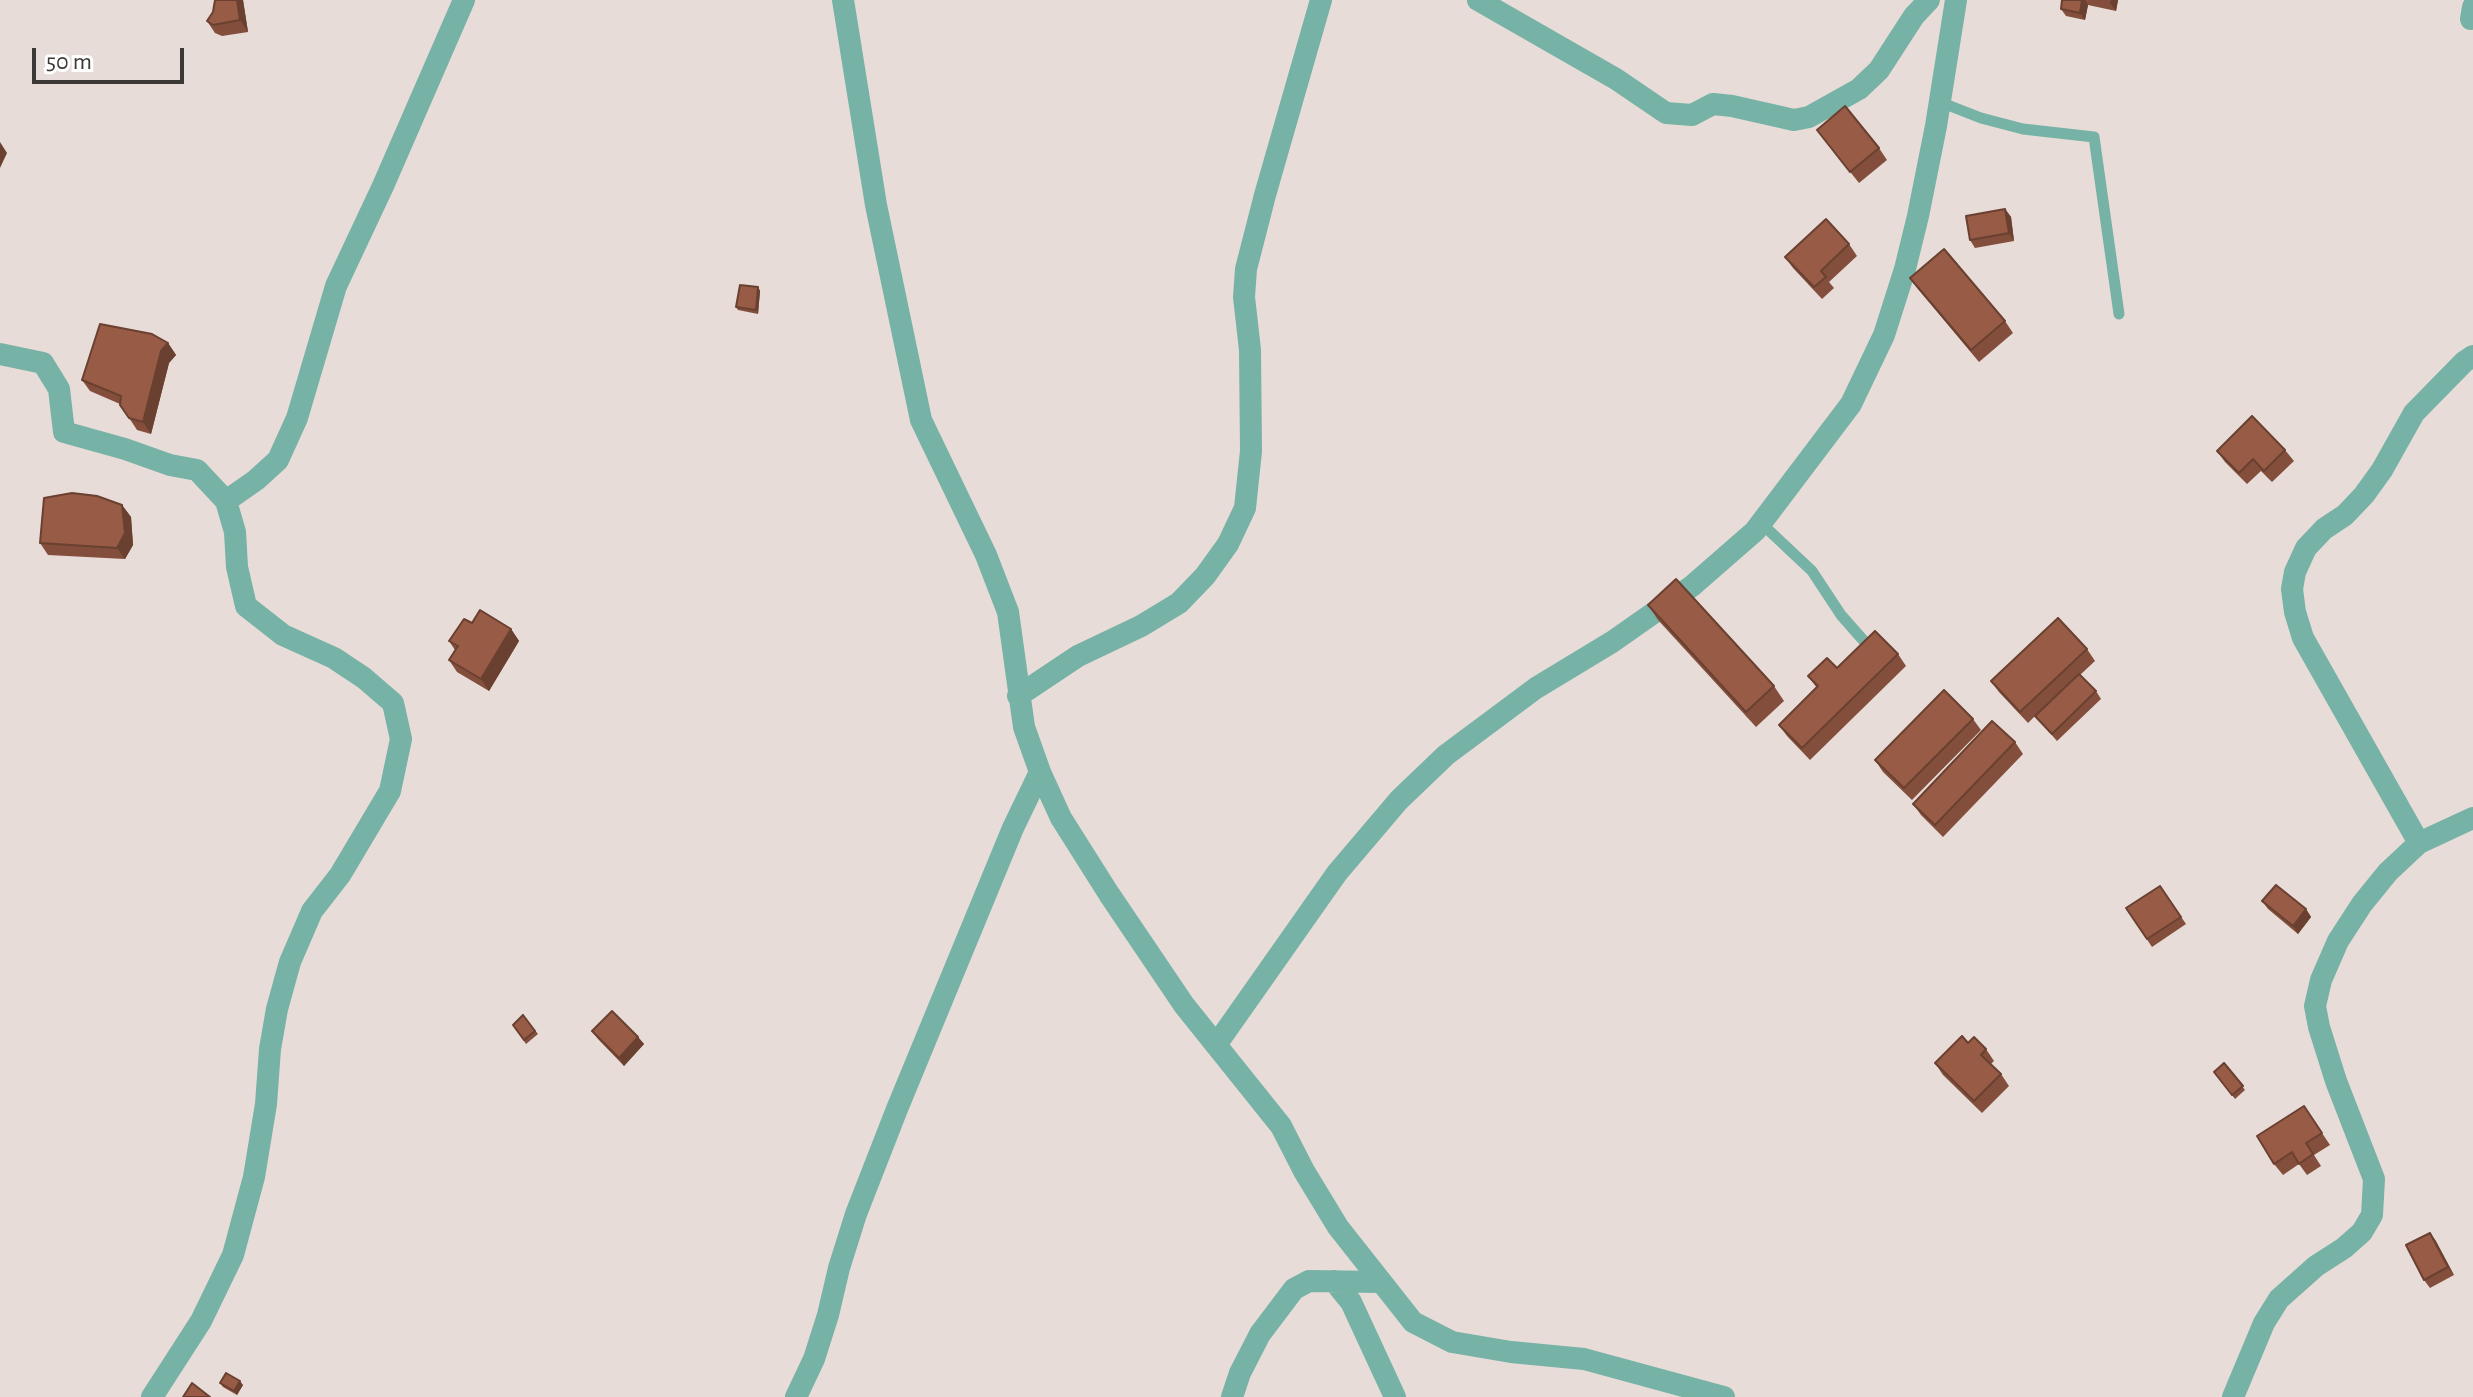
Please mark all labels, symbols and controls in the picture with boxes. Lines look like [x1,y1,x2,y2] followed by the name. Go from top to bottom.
[36,32,188,82] scale bar
[46,50,92,74] text: 50 m

